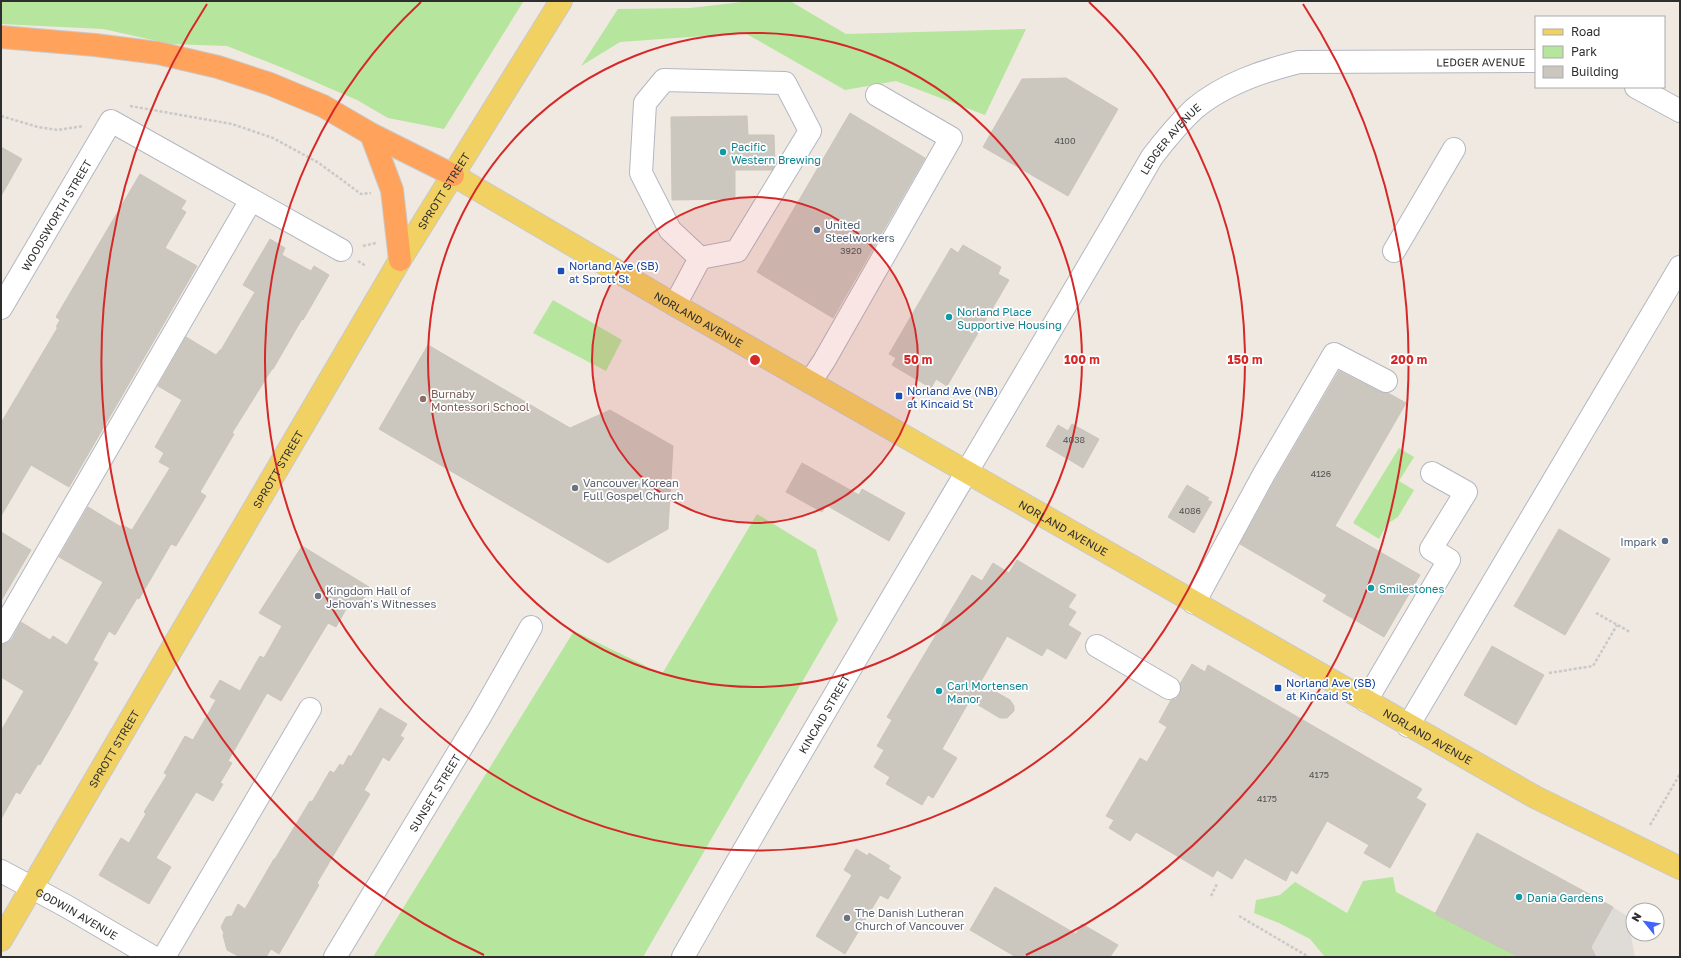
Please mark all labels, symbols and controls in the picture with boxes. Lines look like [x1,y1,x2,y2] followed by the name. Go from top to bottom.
[1535,16,1665,88] legend
[1571,24,1600,39] text: Road
[1571,44,1597,59] text: Park
[1436,55,1526,68] street label: LEDGER AVENUE
[1571,64,1619,79] text: Building
[1137,100,1203,177] street label: LEDGER AVENUE
[1054,135,1076,146] house number: 4100
[731,140,821,166] place label: Pacific Western Brewing
[718,147,728,157] marker: Pacific Western Brewing
[414,150,472,232] street label: SPROTT STREET
[18,157,94,273] street label: WOODSWORTH STREET
[825,218,895,244] place label: United Steelworkers
[812,225,822,235] marker: United Steelworkers
[840,245,862,256] house number: 3920
[569,259,659,285] place label: Norland Ave (SB) at Sprott St
[556,266,566,276] marker: Norland Ave (SB) at Sprott St
[652,288,746,349] street label: NORLAND AVENUE
[957,305,1062,331] place label: Norland Place Supportive Housing
[944,312,954,322] marker: Norland Place Supportive Housing
[904,352,932,367] text: 50 m
[1064,352,1100,367] text: 100 m
[1228,352,1262,367] text: 150 m
[1391,352,1427,367] text: 200 m
[748,353,762,367] centre of rings
[907,384,998,410] place label: Norland Ave (NB) at Kincaid St
[431,387,530,413] place label: Burnaby Montessori School
[894,391,904,401] marker: Norland Ave (NB) at Kincaid St
[418,394,428,404] marker: Burnaby Montessori School
[249,428,305,510] street label: SPROTT STREET
[1063,434,1085,445] house number: 4038
[1311,468,1331,479] house number: 4126
[583,476,683,502] place label: Vancouver Korean Full Gospel Church
[570,483,580,493] marker: Vancouver Korean Full Gospel Church
[1017,497,1111,558] street label: NORLAND AVENUE
[1179,505,1201,516] house number: 4086
[1620,535,1657,548] place label: Impark
[1660,536,1670,546] marker: Impark
[1379,582,1444,595] place label: Smilestones
[1366,583,1376,593] marker: Smilestones
[326,584,436,610] place label: Kingdom Hall of Jehovah's Witnesses
[313,591,323,601] marker: Kingdom Hall of Jehovah's Witnesses
[795,672,852,756] street label: KINCAID STREET
[1286,676,1376,702] place label: Norland Ave (SB) at Kincaid St
[947,679,1028,705] place label: Carl Mortensen Manor
[1273,683,1283,693] marker: Norland Ave (SB) at Kincaid St
[934,686,944,696] marker: Carl Mortensen Manor
[1381,705,1475,767] street label: NORLAND AVENUE
[85,707,141,790] street label: SPROTT STREET
[406,751,463,834] street label: SUNSET STREET
[1309,769,1329,780] house number: 4175
[1257,793,1277,804] house number: 4175
[34,885,121,942] street label: GODWIN AVENUE
[1527,891,1604,904] place label: Dania Gardens
[1514,892,1524,902] marker: Dania Gardens
[1625,902,1665,942] north arrow
[855,906,965,932] place label: The Danish Lutheran Church of Vancouver
[1628,910,1644,924] text: N
[842,913,852,923] marker: The Danish Lutheran Church of Vancouver

